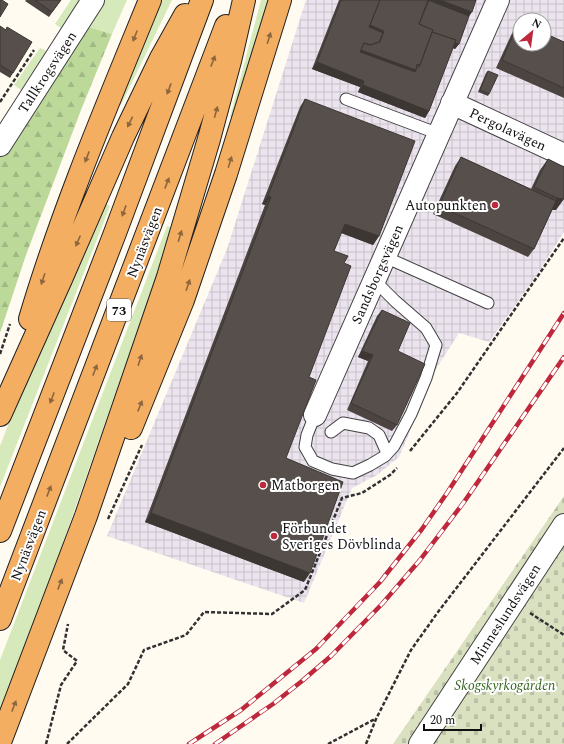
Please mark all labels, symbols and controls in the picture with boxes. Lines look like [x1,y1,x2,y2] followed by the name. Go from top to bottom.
[512,12,552,52] north arrow
[529,14,545,33] text: N
[13,27,82,118] street label: Tallkrogsvägen
[132,31,138,42] one-way arrow
[266,32,272,44] one-way arrow
[210,55,216,67] one-way arrow
[165,84,171,96] one-way arrow
[466,102,550,156] street label: Pergolavägen
[214,105,220,118] one-way arrow
[127,116,133,127] one-way arrow
[84,152,90,164] one-way arrow
[227,156,233,168] one-way arrow
[164,176,170,188] one-way arrow
[405,195,487,216] place label: Autopunkten
[490,200,500,210] marker: Autopunkten
[121,203,168,281] street label: Nynäsvägen
[120,205,126,217] one-way arrow
[346,221,409,327] street label: Sandsborgsvägen
[177,230,183,242] one-way arrow
[75,235,81,246] one-way arrow
[40,274,46,286] one-way arrow
[185,279,191,291] one-way arrow
[107,299,131,321] road number: 73
[137,353,143,365] one-way arrow
[93,363,99,375] one-way arrow
[48,392,54,404] one-way arrow
[136,400,143,412] one-way arrow
[271,475,340,496] place label: Matborgen
[258,480,268,490] marker: Matborgen
[46,485,52,497] one-way arrow
[5,506,52,584] street label: Nynäsvägen
[282,518,401,555] place label: Förbundet Sveriges Dövblinda
[269,531,279,541] marker: Förbundet Sveriges Dövblinda
[465,560,546,669] street label: Minneslundsvägen
[58,578,64,590] one-way arrow
[454,675,556,696] park label: Skogskyrkogården
[11,699,17,711] one-way arrow
[424,706,481,732] scale bar
[430,711,455,730] text: 20 m

